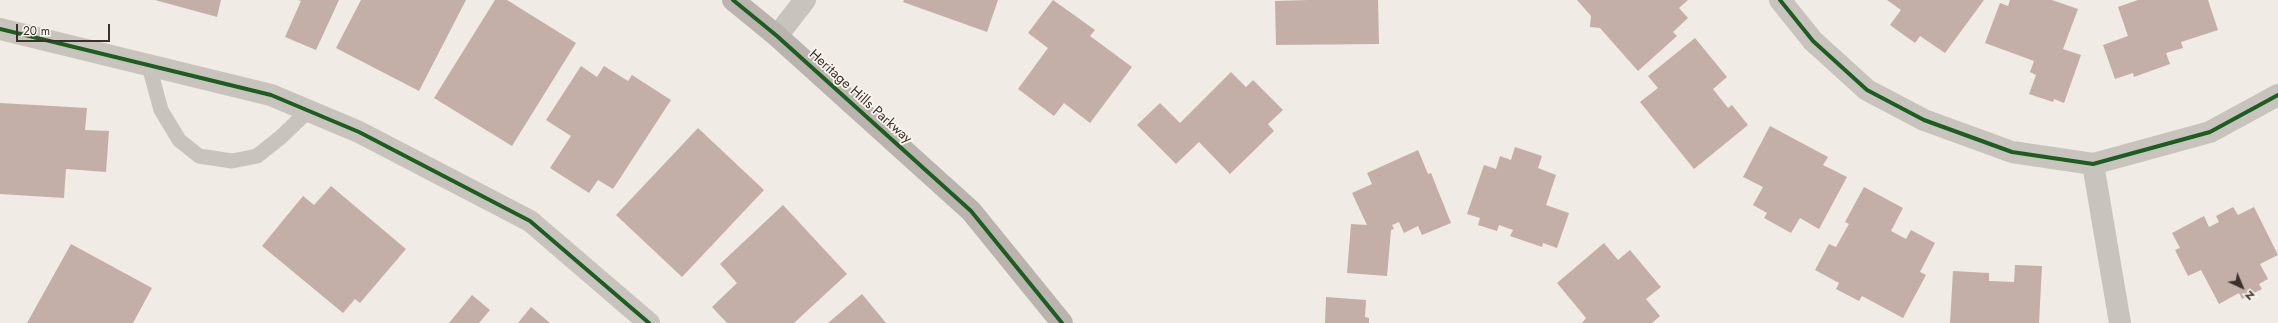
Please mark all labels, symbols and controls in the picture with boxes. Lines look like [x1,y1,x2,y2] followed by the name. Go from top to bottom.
[18,16,112,42] scale bar
[23,22,50,40] text: 20 m
[805,46,915,148] street label: Heritage Hills Parkway
[2222,267,2262,307] north arrow
[2242,287,2259,304] text: N

